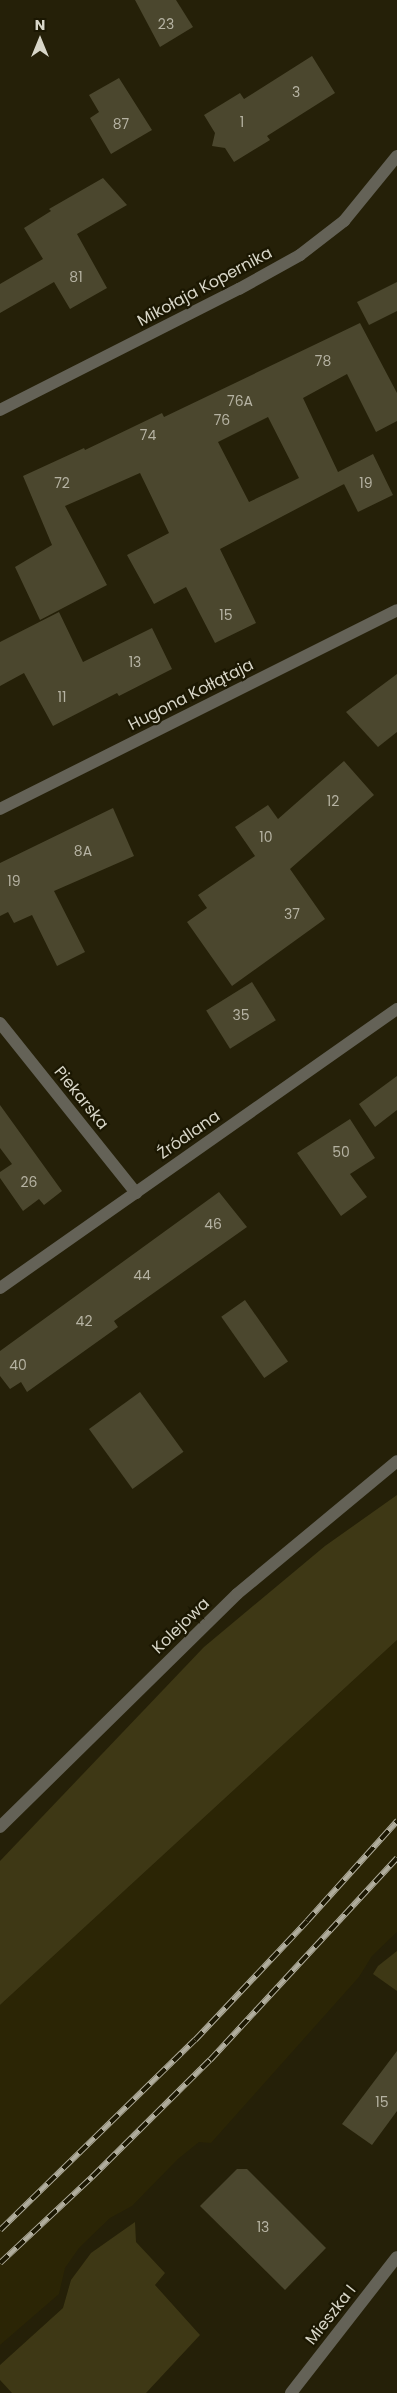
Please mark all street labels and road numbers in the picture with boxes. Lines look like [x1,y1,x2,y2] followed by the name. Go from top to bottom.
[134,243,276,331] street label: Mikołaja Kopernika
[125,655,257,735] street label: Hugona Kołłątaja
[50,1063,112,1133] street label: Piekarska
[154,1107,224,1163] street label: Źródlana
[148,1594,214,1658] street label: Kolejowa
[302,2281,360,2349] street label: Mieszka I

